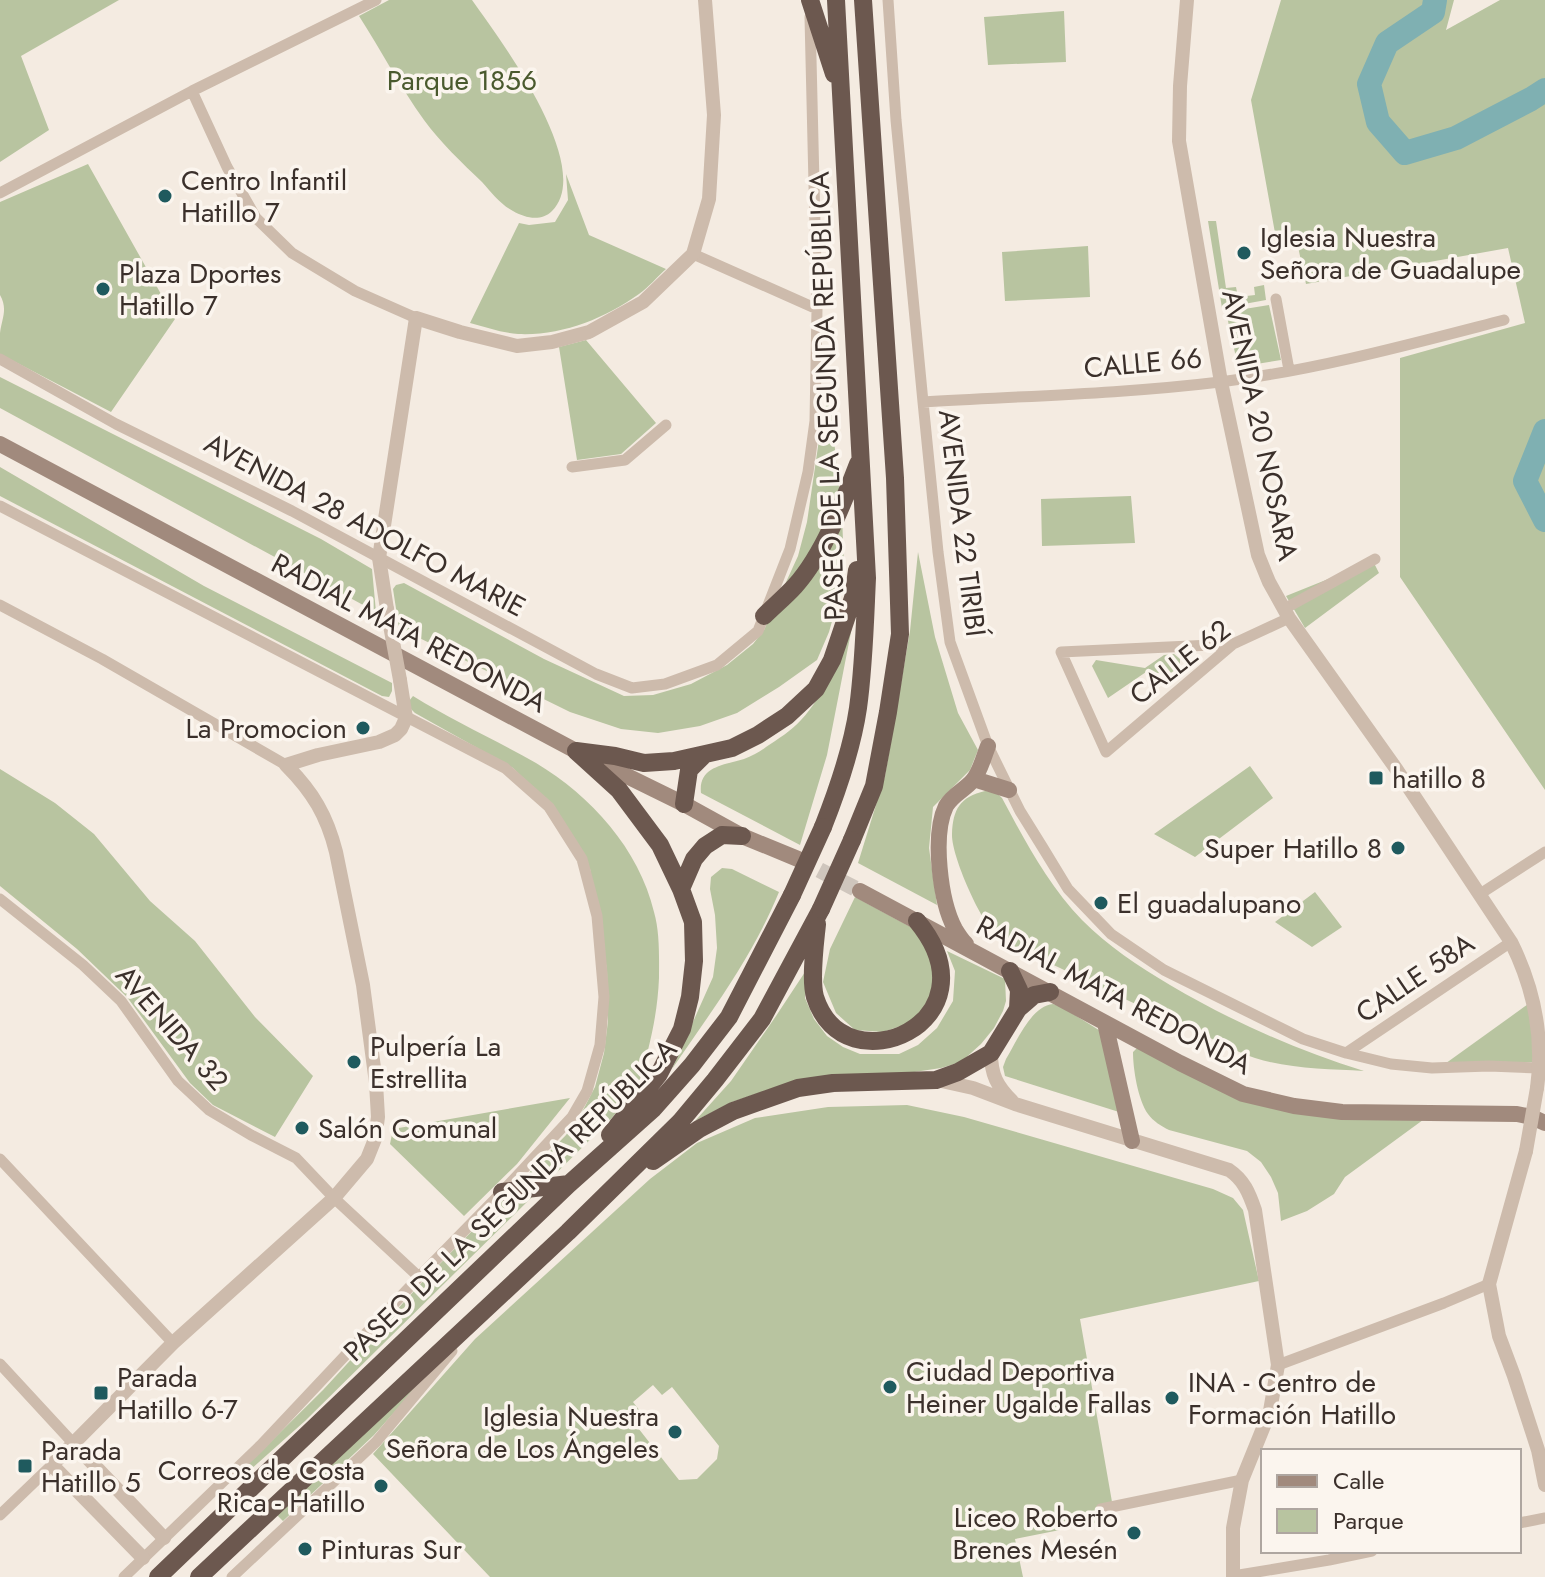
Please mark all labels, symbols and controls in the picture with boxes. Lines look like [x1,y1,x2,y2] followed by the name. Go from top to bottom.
[387,60,537,101] park label: Parque 1856
[181,160,347,233] place label: Centro Infantil Hatillo 7
[799,170,855,621] street label: PASEO DE LA SEGUNDA REPÚBLICA
[156,187,174,205] marker: Centro Infantil Hatillo 7
[1260,217,1521,290] place label: Iglesia Nuestra Señora de Guadalupe
[1235,244,1253,262] marker: Iglesia Nuestra Señora de Guadalupe
[119,253,281,326] place label: Plaza Dportes Hatillo 7
[94,280,112,298] marker: Plaza Dportes Hatillo 7
[1211,286,1309,565] street label: AVENIDA 20 NOSARA
[1082,337,1204,389] street label: CALLE 66
[928,407,996,640] street label: AVENIDA 22 TIRIBÍ
[197,423,533,627] street label: AVENIDA 28 ADOLFO MARIE
[264,543,554,723] street label: RADIAL MATA REDONDA
[1121,609,1239,715] street label: CALLE 62
[185,708,347,749] place label: La Promocion
[354,719,372,737] marker: La Promocion
[1392,758,1486,799] place label: hatillo 8
[1367,769,1385,787] marker: hatillo 8
[1204,828,1382,869] place label: Super Hatillo 8
[1389,839,1407,857] marker: Super Hatillo 8
[1117,883,1301,924] place label: El guadalupano
[1092,894,1110,912] marker: El guadalupano
[969,905,1259,1085] street label: RADIAL MATA REDONDA
[1347,923,1483,1033] street label: CALLE 58A
[106,956,238,1100] street label: AVENIDA 32
[370,1026,501,1099] place label: Pulpería La Estrellita
[334,1029,686,1371] street label: PASEO DE LA SEGUNDA REPÚBLICA
[345,1053,363,1071] marker: Pulpería La Estrellita
[318,1108,497,1149] place label: Salón Comunal
[293,1119,311,1137] marker: Salón Comunal
[906,1351,1151,1424] place label: Ciudad Deportiva Heiner Ugalde Fallas
[117,1357,238,1430] place label: Parada Hatillo 6-7
[1188,1362,1396,1435] place label: INA - Centro de Formación Hatillo
[881,1378,899,1396] marker: Ciudad Deportiva Heiner Ugalde Fallas
[92,1384,110,1402] marker: Parada Hatillo 6-7
[1163,1389,1181,1407] marker: INA - Centro de Formación Hatillo
[386,1396,659,1469] place label: Iglesia Nuestra Señora de Los Ángeles
[666,1423,684,1441] marker: Iglesia Nuestra Señora de Los Ángeles
[41,1430,141,1503] place label: Parada Hatillo 5
[1261,1449,1521,1553] legend
[158,1450,365,1523] place label: Correos de Costa Rica - Hatillo
[16,1457,34,1475] marker: Parada Hatillo 5
[1333,1463,1384,1498] text: Calle
[372,1477,390,1495] marker: Correos de Costa Rica - Hatillo
[952,1497,1118,1570] place label: Liceo Roberto Brenes Mesén
[1333,1503,1404,1538] text: Parque
[1125,1524,1143,1542] marker: Liceo Roberto Brenes Mesén
[321,1529,463,1570] place label: Pinturas Sur
[296,1540,314,1558] marker: Pinturas Sur

